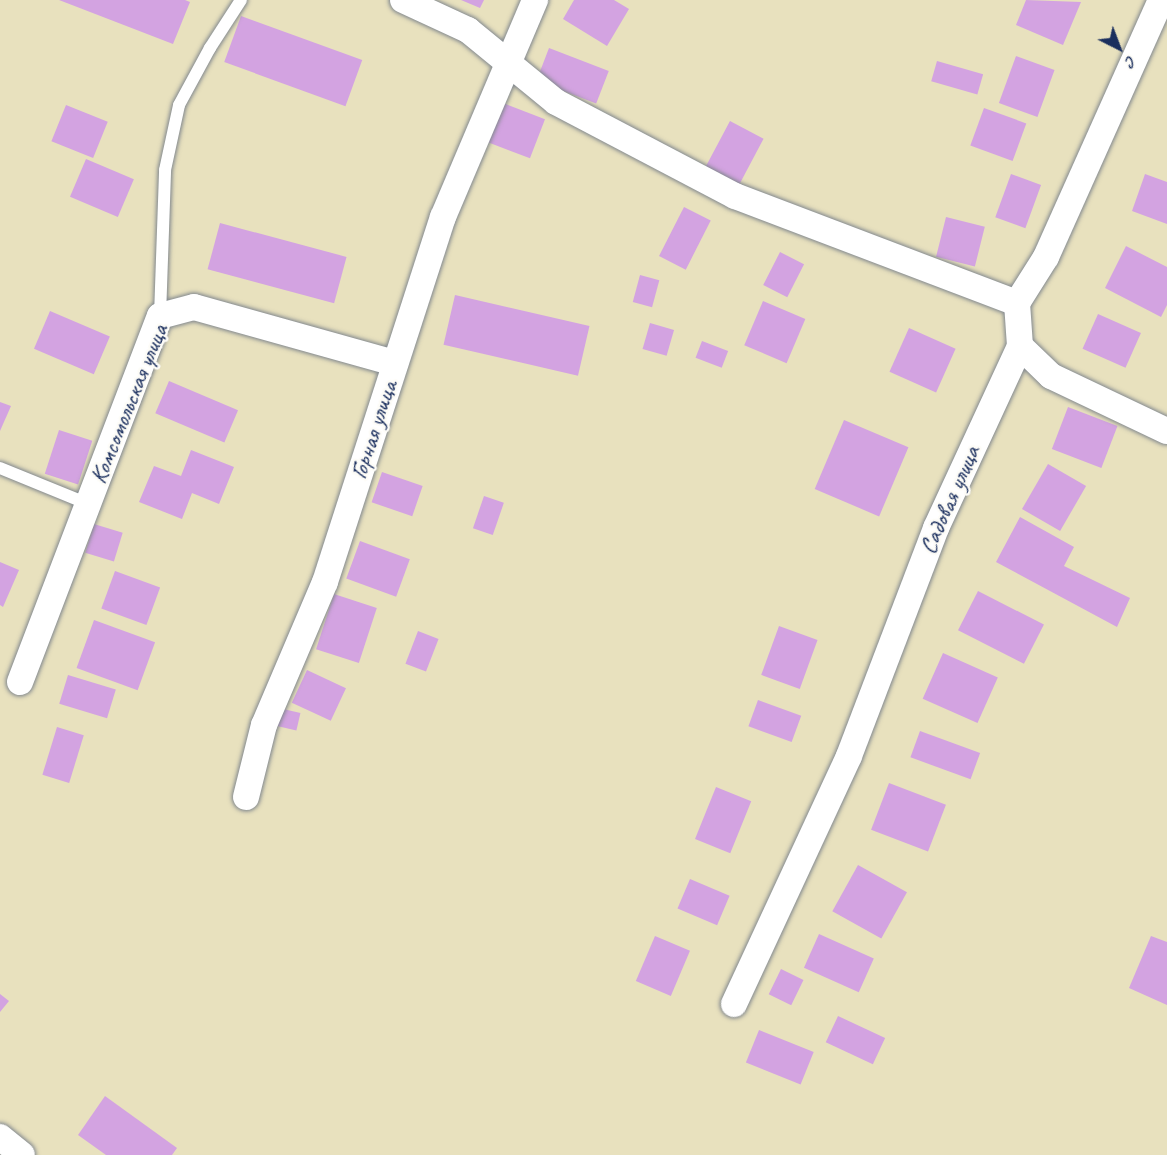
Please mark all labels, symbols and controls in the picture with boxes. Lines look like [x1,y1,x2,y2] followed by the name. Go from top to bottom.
[1089,18,1149,78] north arrow
[1121,51,1141,71] text: С
[83,319,175,489] street label: Комсомольская улица
[345,377,403,483] street label: Горная улица
[913,441,987,559] street label: Садовая улица

